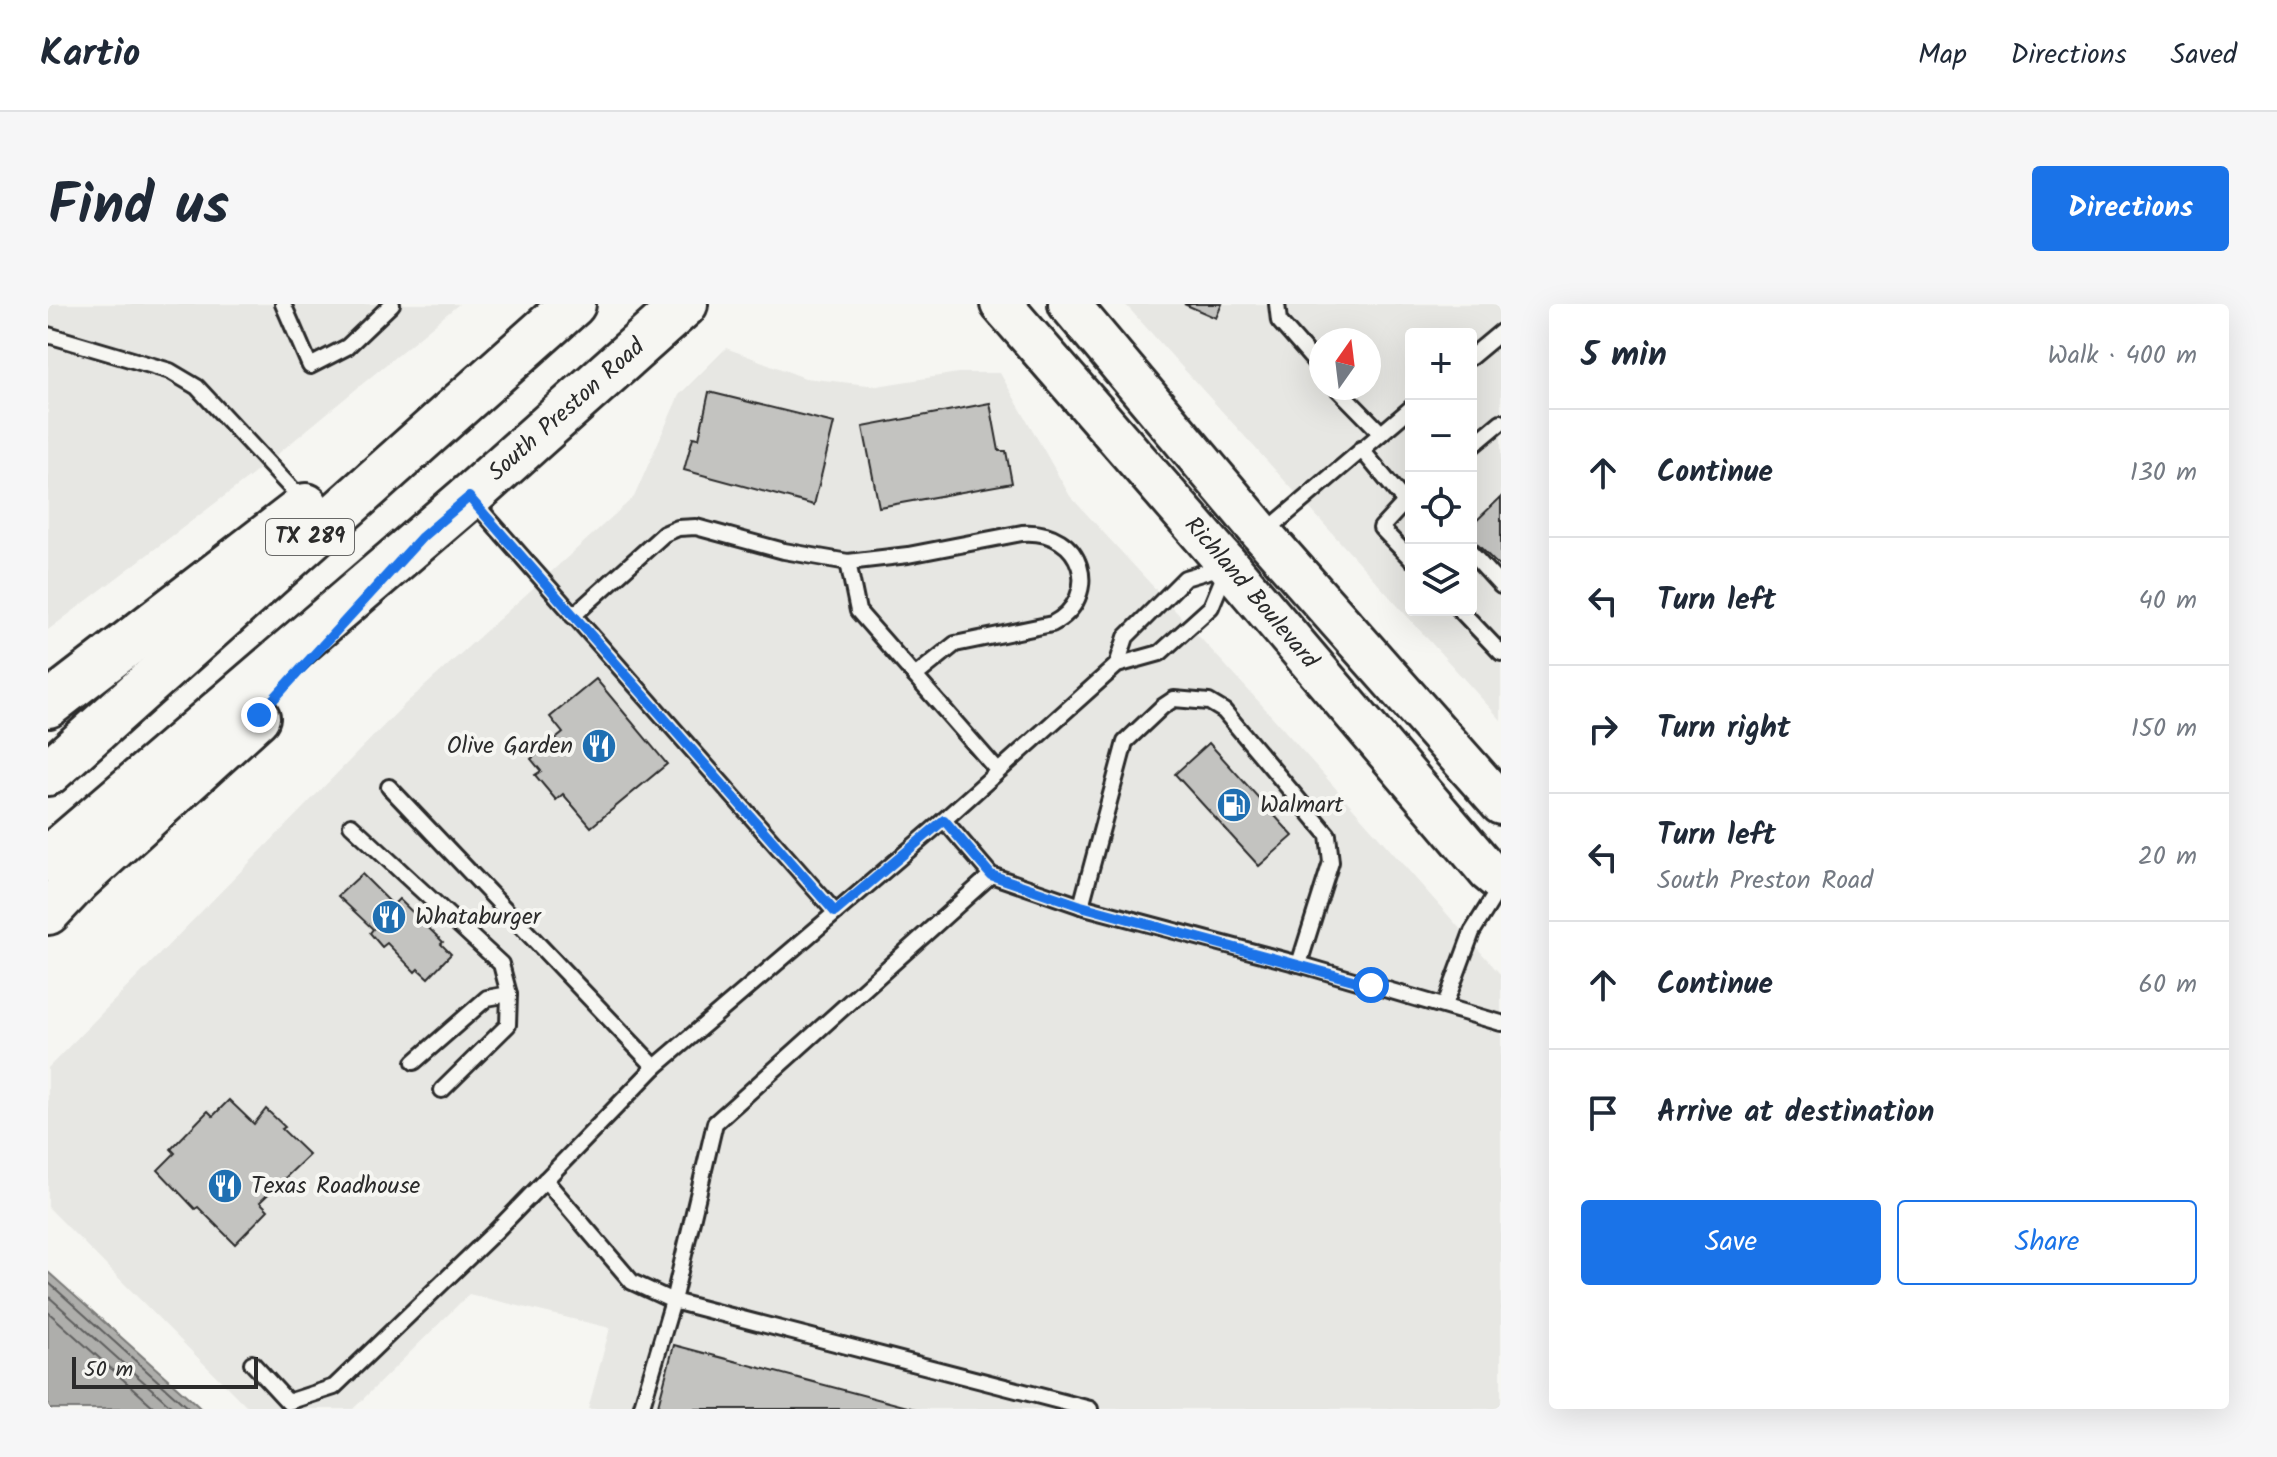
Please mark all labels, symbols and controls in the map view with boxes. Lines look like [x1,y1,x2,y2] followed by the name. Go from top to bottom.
[40,25,140,85] text: Kartio
[1918,33,1967,78] text: Map
[2011,33,2127,78] text: Directions
[2171,33,2237,78] text: Saved
[48,163,229,253] text: Find us
[2032,166,2229,251] button: Directions
[479,328,655,491] street label: South Preston Road
[1309,328,1381,400] north arrow
[1405,328,1477,616] map controls
[1405,328,1477,400] button: +
[1581,329,1667,383] text: 5 min
[2047,335,2197,377] text: Walk · 400 m
[1405,400,1477,472] button: −
[1657,449,1773,497] text: Continue
[1581,451,1625,495] icon: ahead
[2130,452,2197,494] text: 130 m
[1405,472,1477,544] button: locate
[1174,508,1329,679] street label: Richland Boulevard
[266,519,354,555] road number: TX 289
[1405,544,1477,616] button: layers
[1657,577,1776,625] text: Turn left
[1581,579,1625,623] icon: left
[2139,580,2197,622] text: 40 m
[241,697,277,733] route end
[1657,705,1790,753] text: Turn right
[1581,707,1625,751] icon: right
[2131,708,2197,750] text: 150 m
[447,727,573,766] place label: Olive Garden
[580,727,618,765] restaurant icon: Olive Garden
[1215,786,1253,824] fuel station icon: Walmart
[1260,786,1344,825] place label: Walmart
[1657,812,1776,860] text: Turn left
[1581,835,1625,879] icon: left
[2138,836,2197,878] text: 20 m
[1657,860,1873,902] text: South Preston Road
[370,898,408,936] restaurant icon: Whataburger
[415,898,543,937] place label: Whataburger
[1657,961,1773,1009] text: Continue
[1581,963,1625,1007] icon: ahead
[2138,964,2197,1006] text: 60 m
[1353,967,1389,1003] route start
[1657,1089,1934,1137] text: Arrive at destination
[1581,1091,1625,1135] icon: arrive
[206,1167,244,1205] restaurant icon: Texas Roadhouse
[251,1167,421,1206] place label: Texas Roadhouse
[1581,1200,1881,1285] button: Save
[1897,1200,2197,1285] button: Share
[72,1353,258,1389] scale bar
[84,1353,133,1388] text: 50 m

